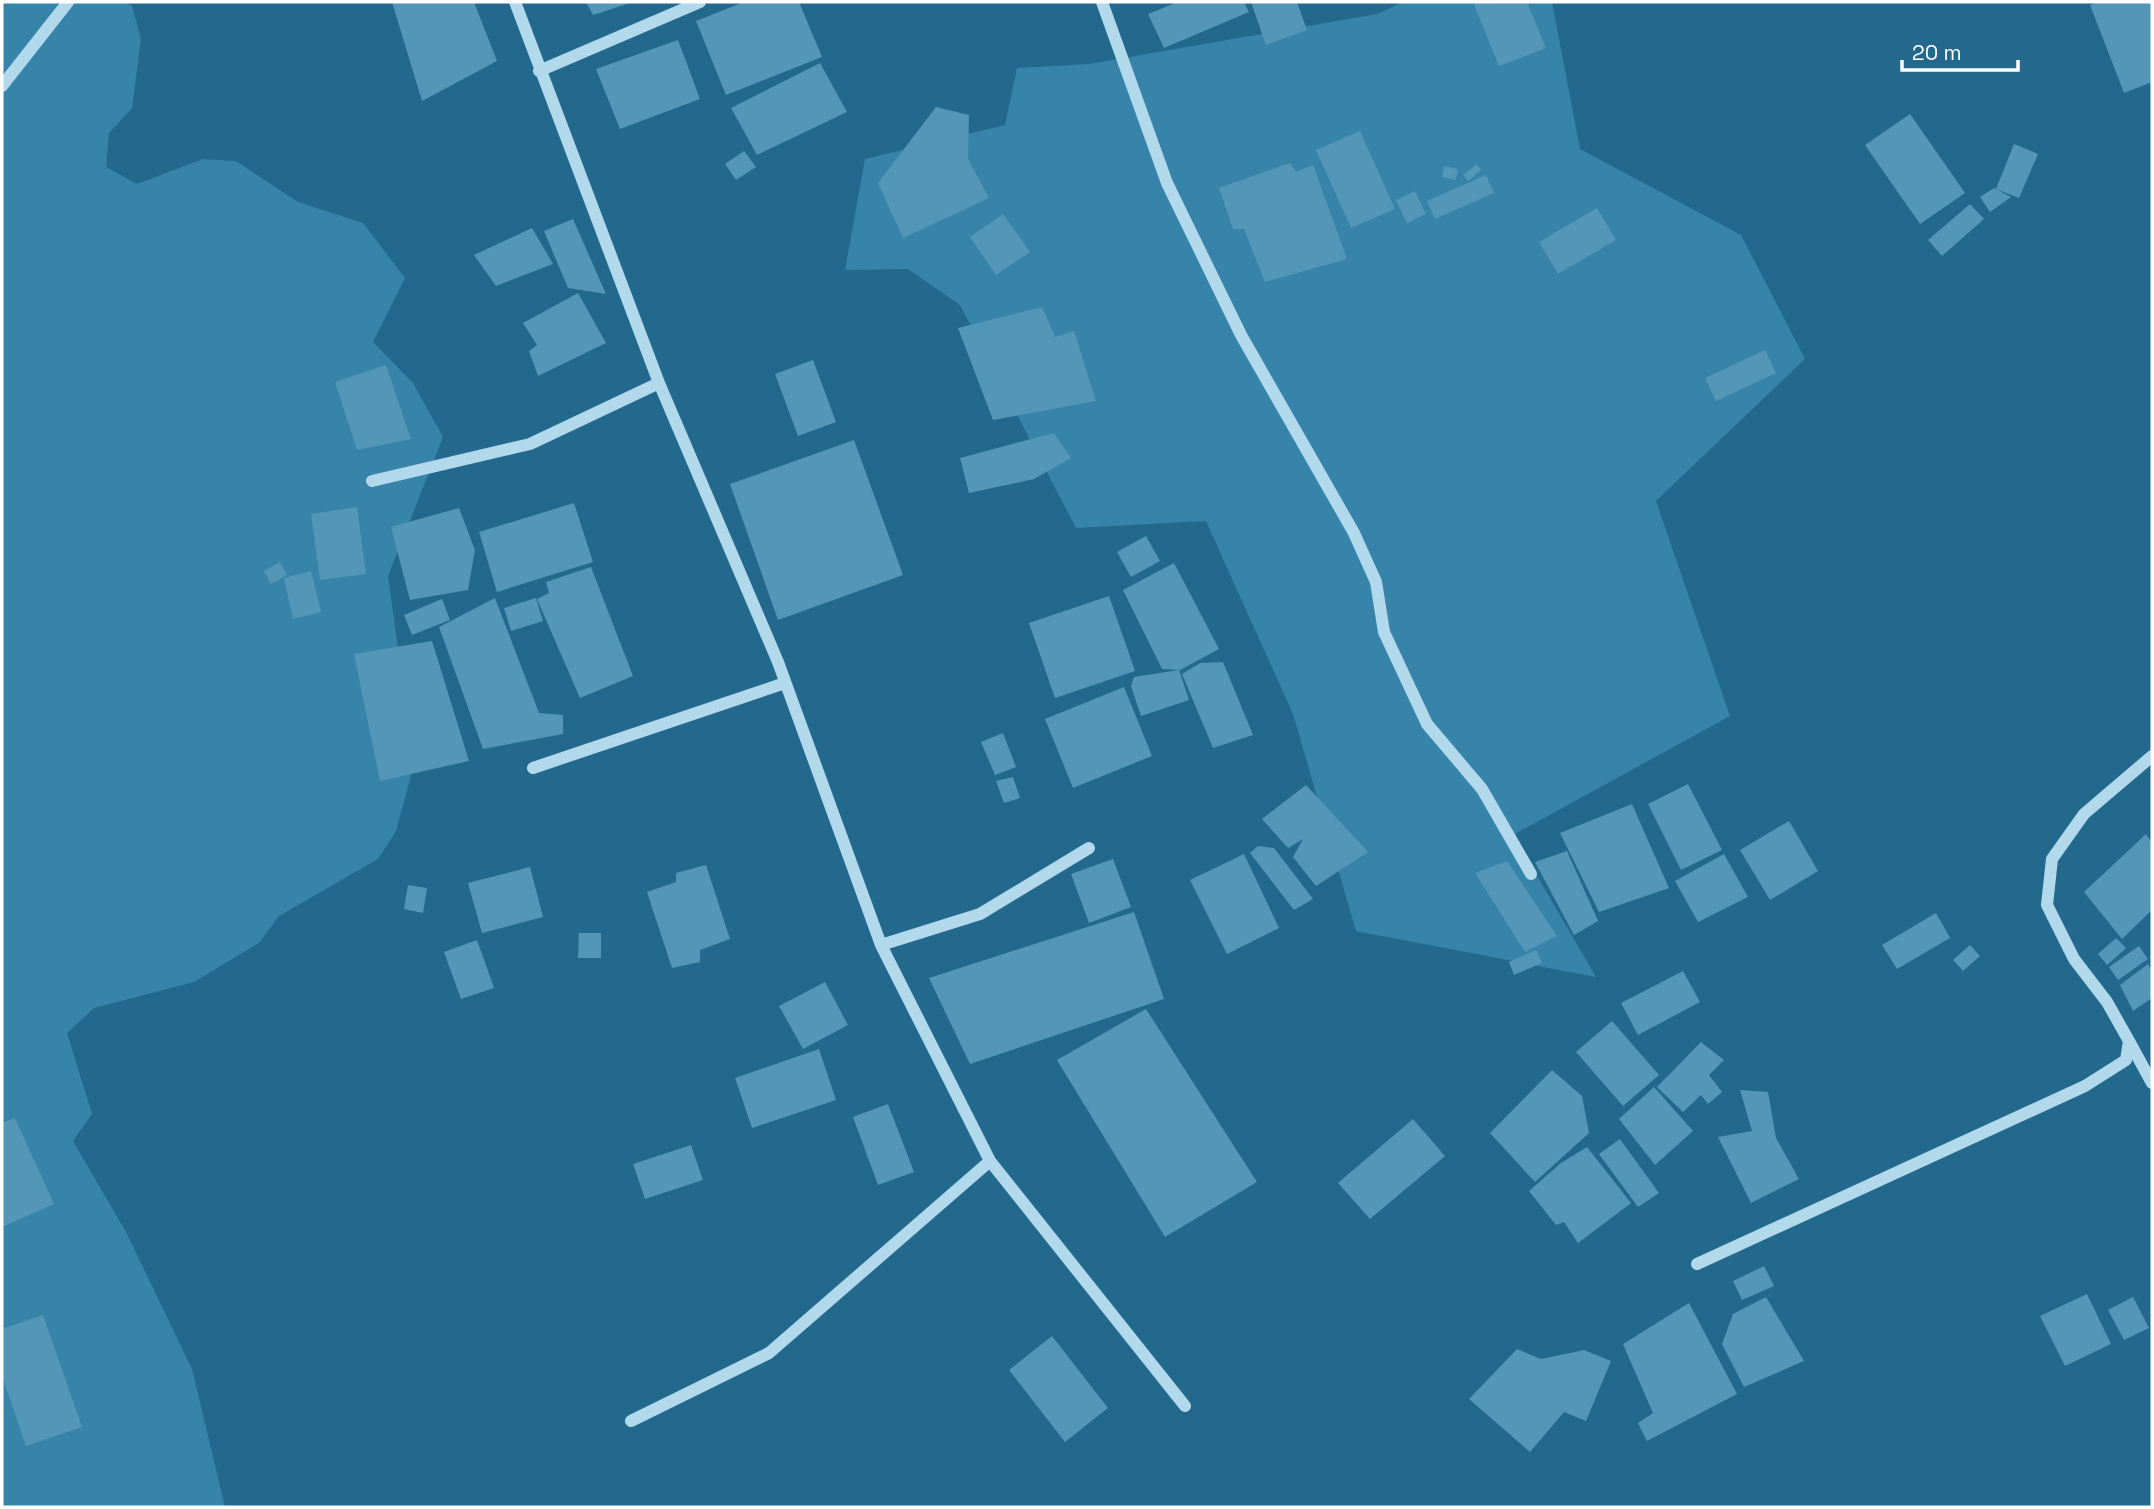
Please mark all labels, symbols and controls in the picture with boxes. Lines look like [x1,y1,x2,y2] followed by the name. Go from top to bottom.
[1902,28,2018,72] scale bar
[1912,39,1962,66] text: 20 m

